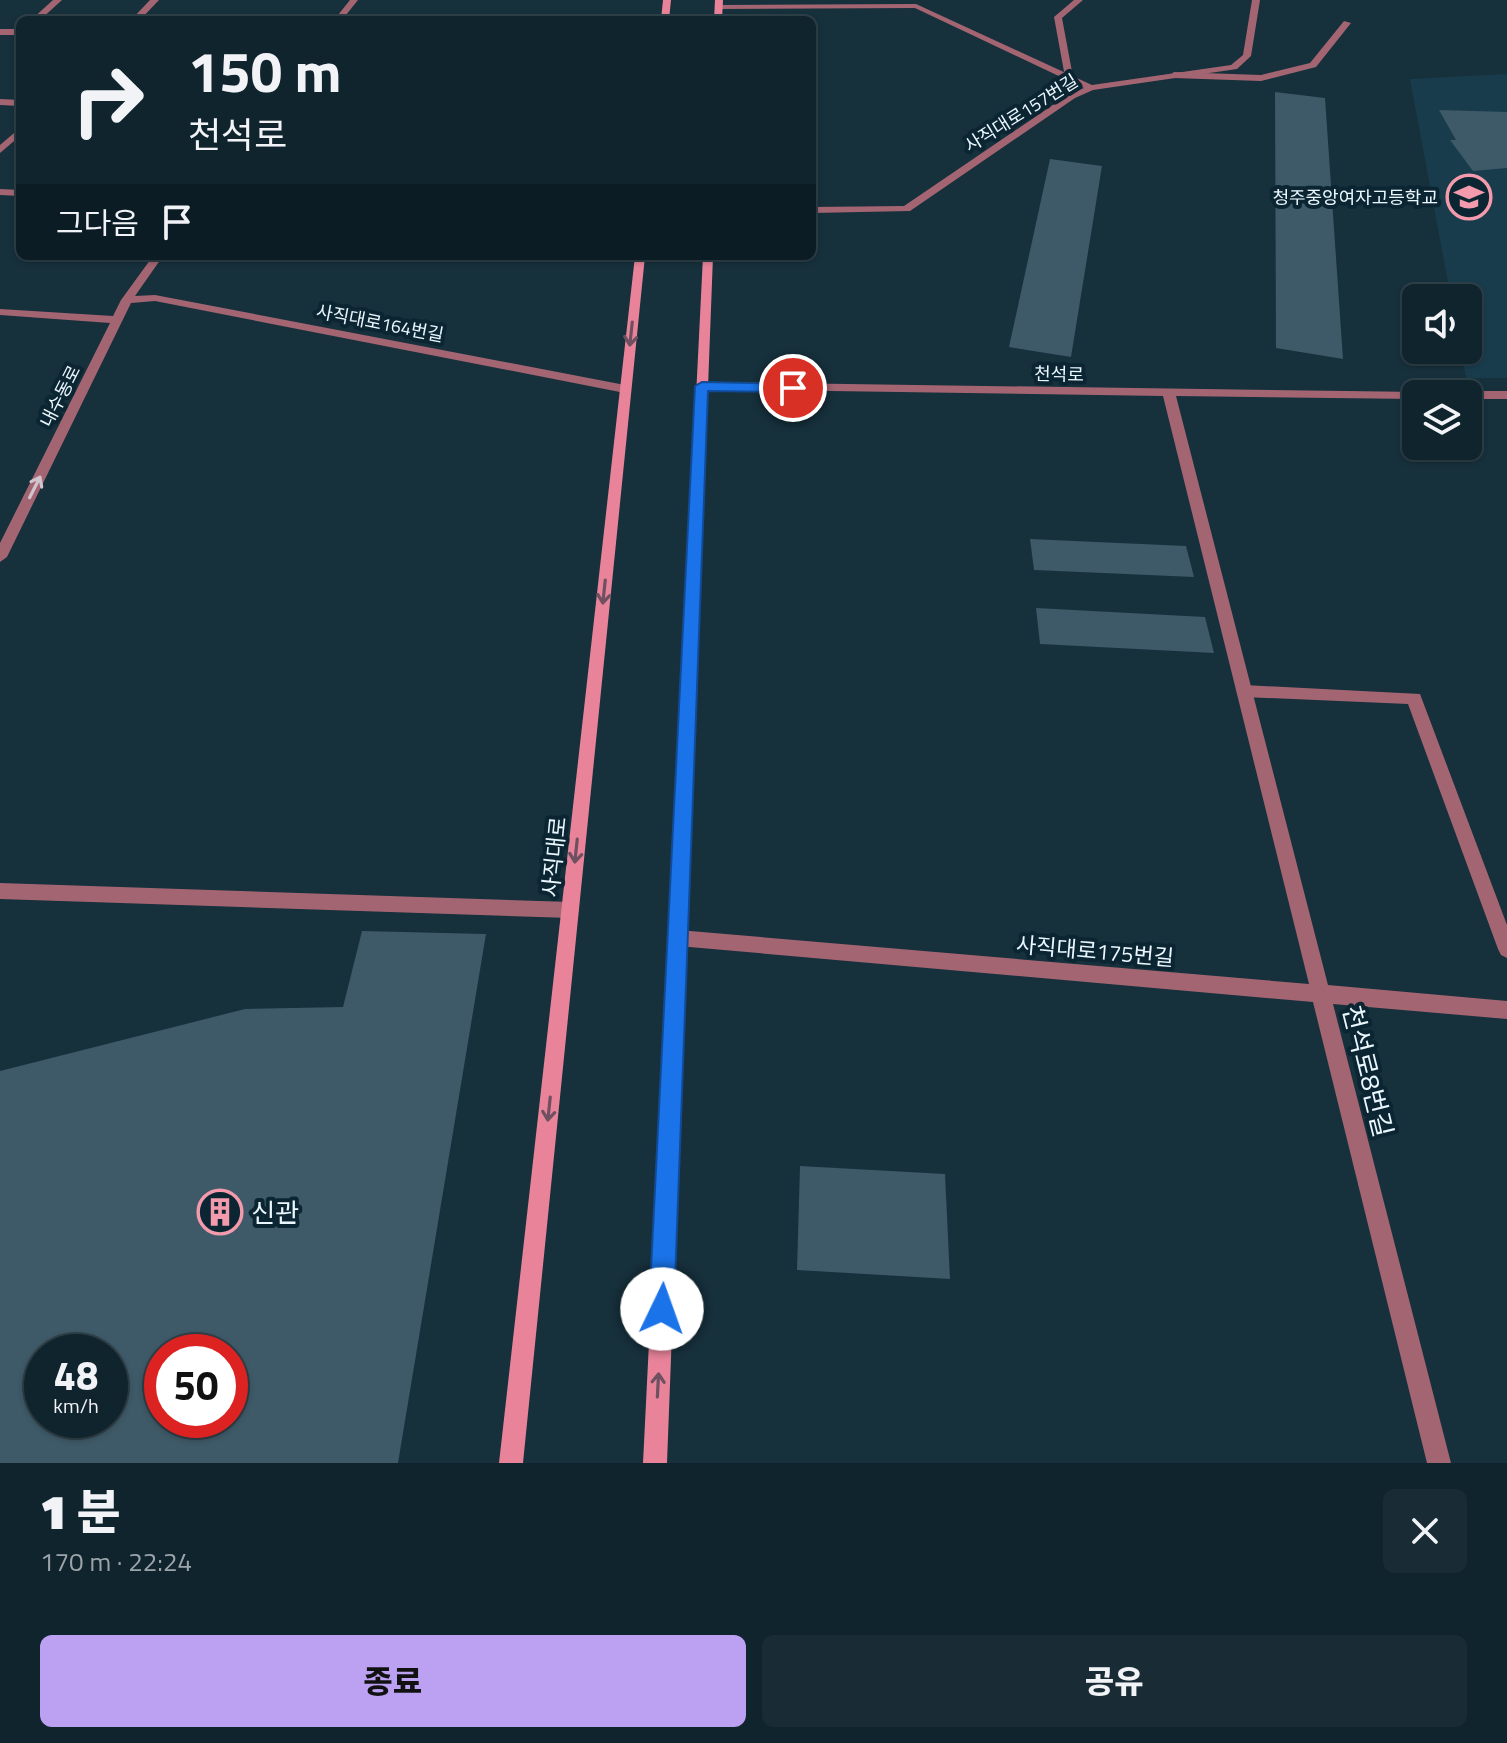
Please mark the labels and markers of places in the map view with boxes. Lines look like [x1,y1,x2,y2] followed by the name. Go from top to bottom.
[1445,173,1493,221] school or university icon: 청주중앙여자고등학교
[1272,184,1438,211] place label: 청주중앙여자고등학교
[759,354,827,422] pin
[196,1188,244,1236] building icon: 신관
[251,1193,299,1232] place label: 신관

